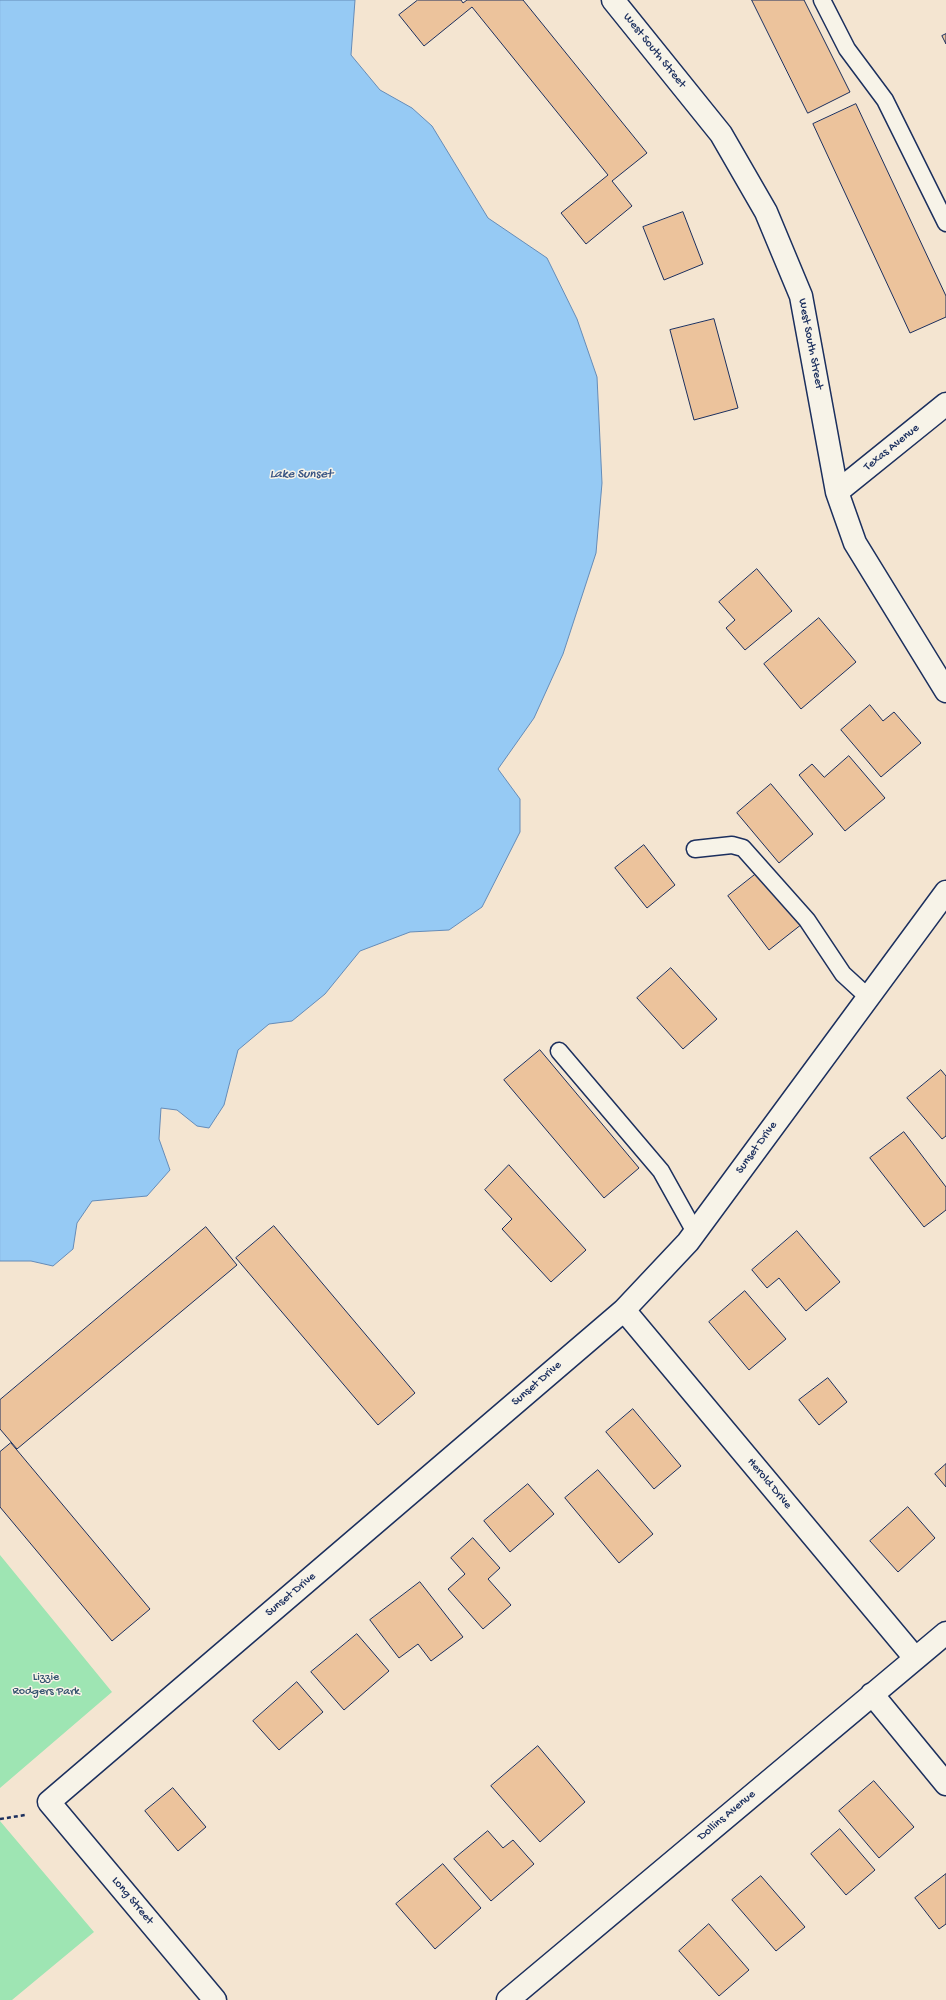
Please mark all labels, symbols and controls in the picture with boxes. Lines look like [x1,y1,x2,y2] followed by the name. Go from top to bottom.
[619,11,689,91] street label: West South Street
[794,297,826,391] street label: West South Street
[861,421,923,475] street label: Texas Avenue
[270,467,332,483] water label: Lake Sunset
[733,1119,781,1177] street label: Sunset Drive
[509,1358,565,1410] street label: Sunset Drive
[743,1456,795,1512] street label: Herold Drive
[263,1570,319,1620] street label: Sunset Drive
[13,1671,79,1699] park label: Lizzie Rodgers Park
[695,1788,759,1844] street label: Dollins Avenue
[108,1874,156,1928] street label: Long Street

